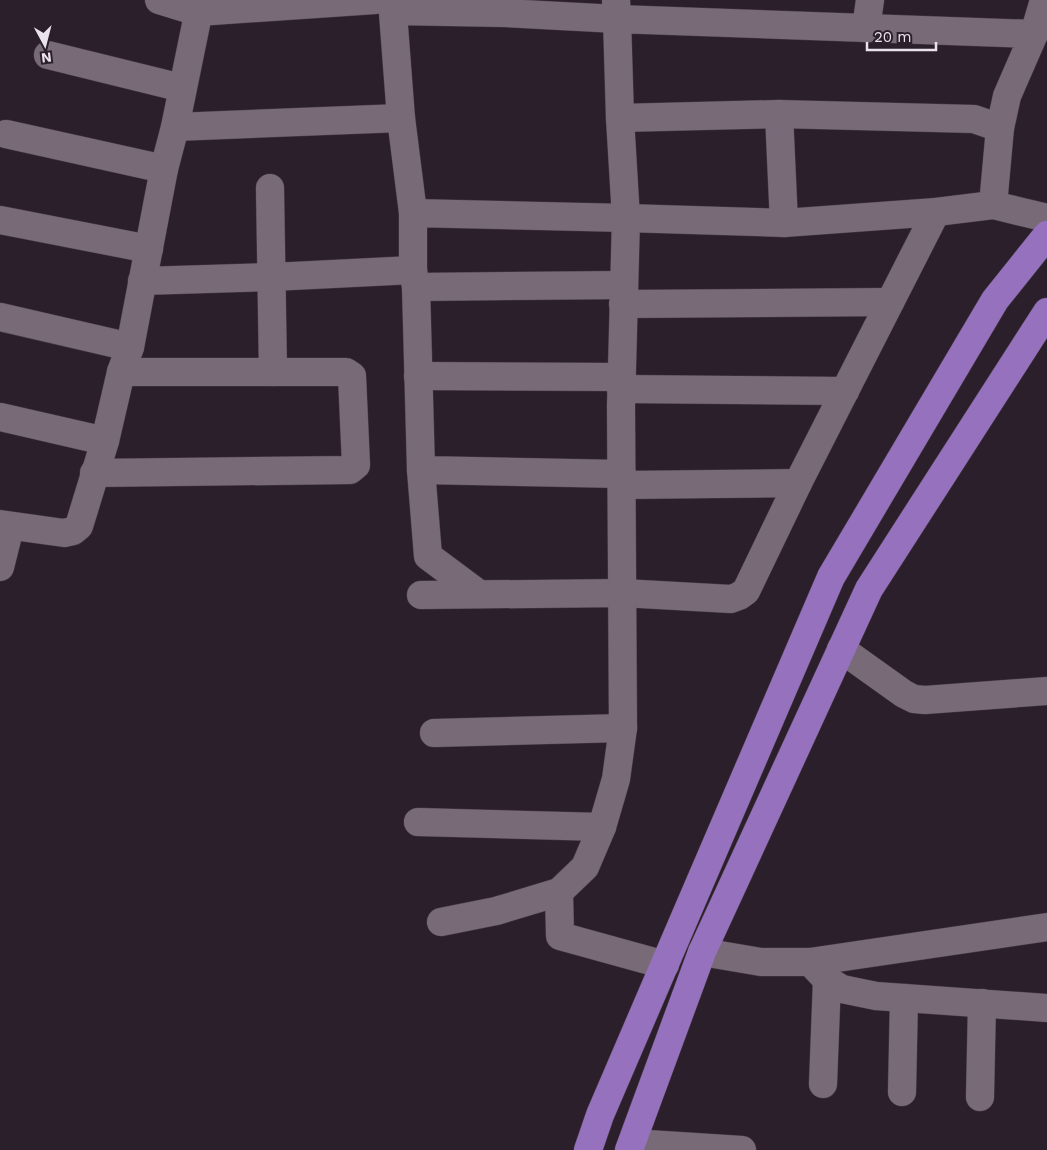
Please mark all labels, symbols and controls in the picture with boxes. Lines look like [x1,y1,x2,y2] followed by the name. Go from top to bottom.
[20,20,70,70] north arrow
[867,20,936,52] scale bar
[874,28,912,46] text: 20 m
[40,49,53,66] text: N

